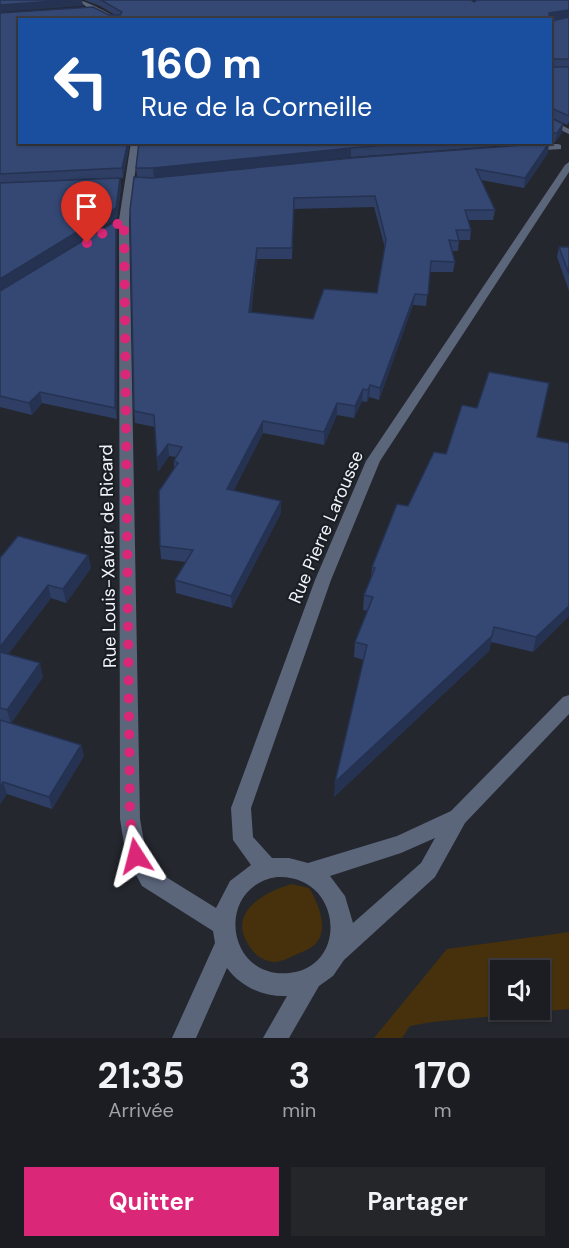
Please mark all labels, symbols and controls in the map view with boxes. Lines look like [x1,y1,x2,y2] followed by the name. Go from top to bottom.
[141,36,262,91] text: 160 m
[42,42,120,120] icon: left
[141,89,372,124] text: Rue de la Corneille
[61,181,112,243] pin
[70,190,103,223] icon: arrive
[94,444,122,668] street label: Rue Louis-Xavier de Ricard
[283,447,369,607] street label: Rue Pierre Larousse
[104,824,168,888] position arrow
[490,960,550,1020] map controls
[490,960,550,1020] button: sound
[98,1052,185,1099] text: 21:35
[288,1052,310,1099] text: 3
[414,1052,471,1099] text: 170
[108,1097,174,1123] text: Arrivée
[282,1097,316,1123] text: min
[434,1097,452,1123] text: m
[24,1167,279,1236] button: Quitter
[291,1167,545,1236] button: Partager

